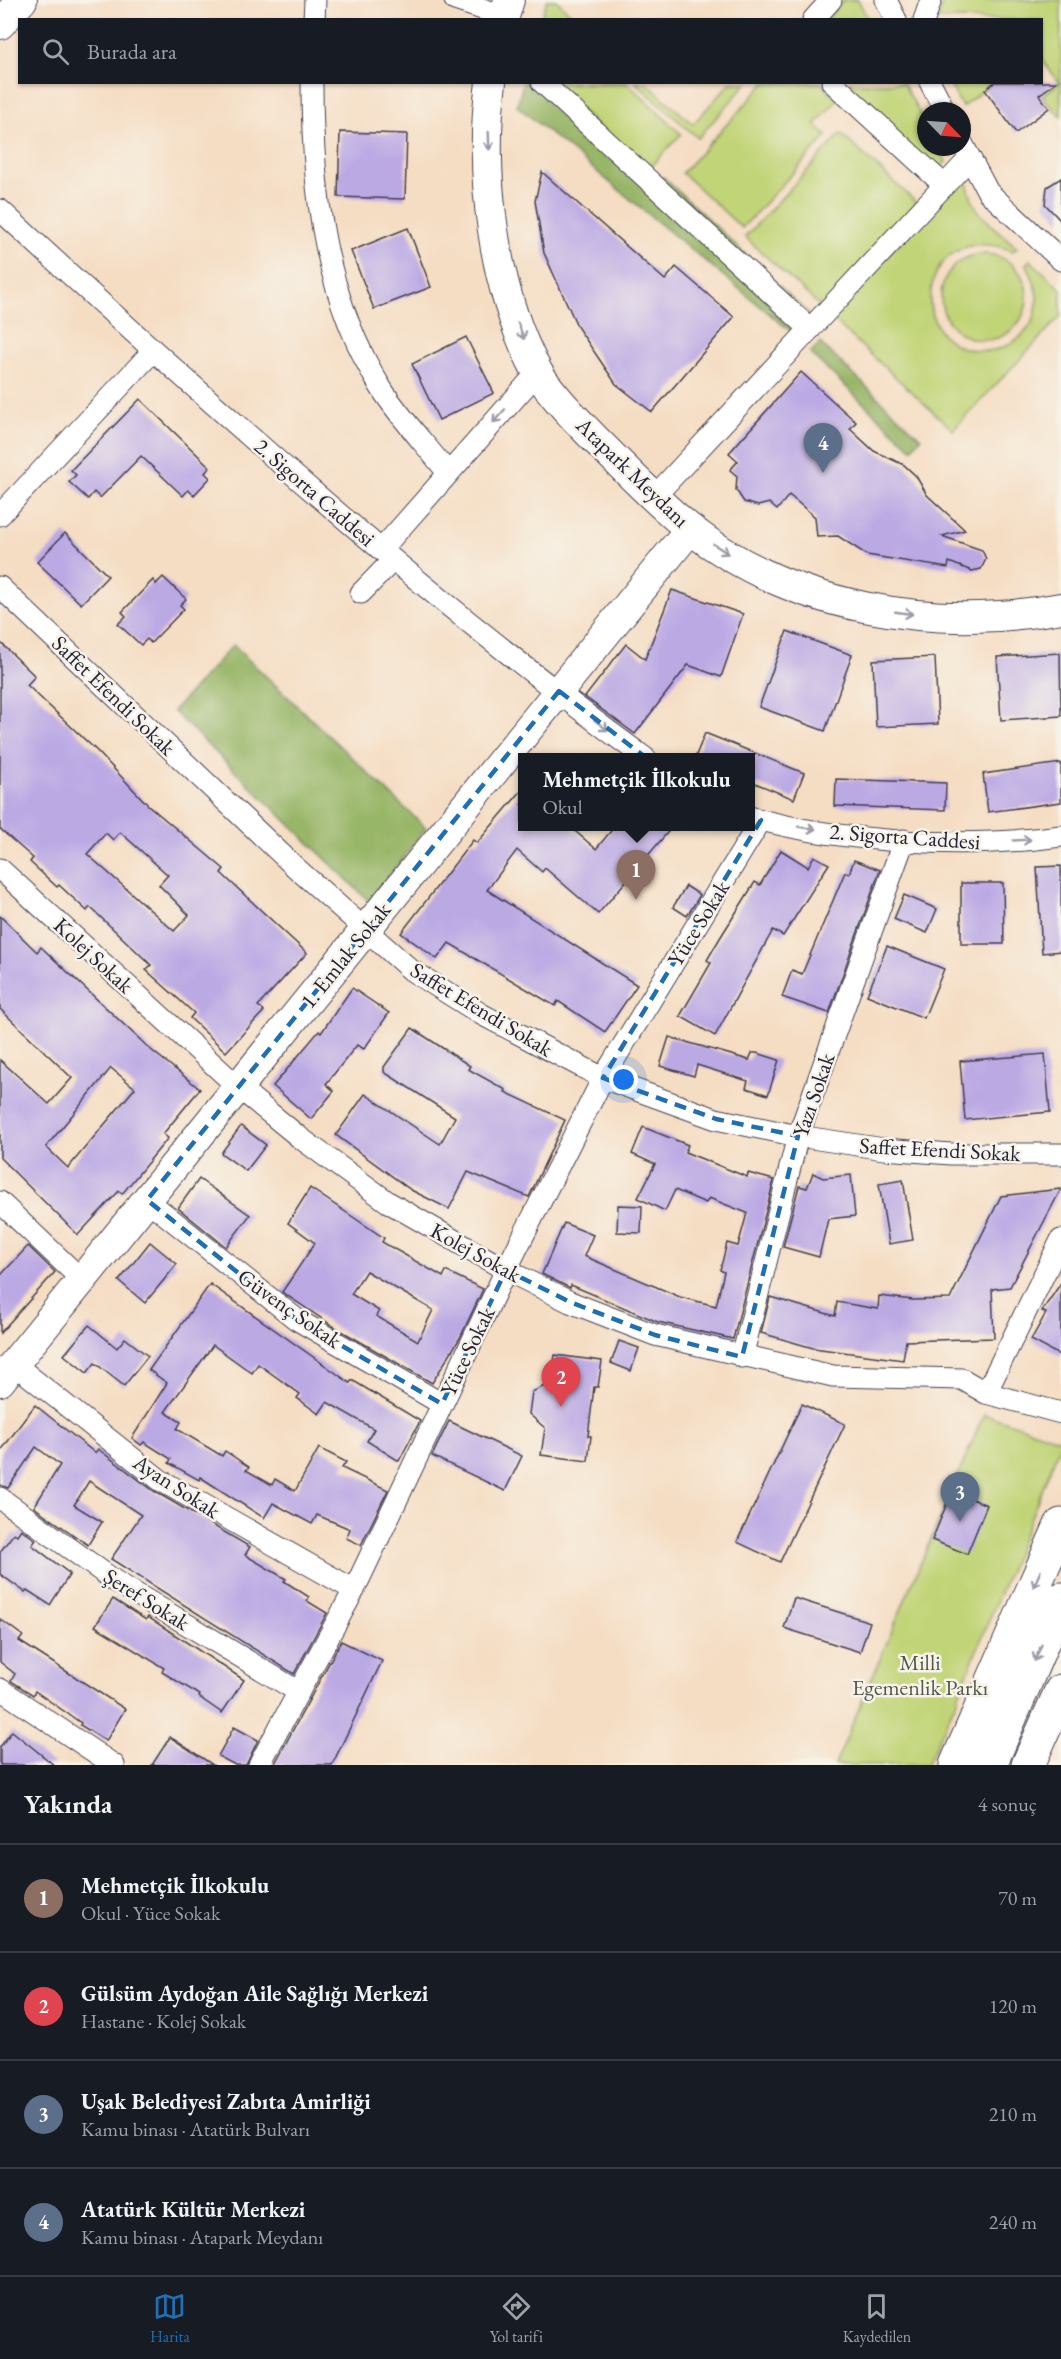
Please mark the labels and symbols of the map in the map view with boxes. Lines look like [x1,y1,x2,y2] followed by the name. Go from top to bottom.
[917,102,971,156] north arrow
[483,130,494,150] one-way arrow
[516,322,527,340] one-way arrow
[492,408,506,423] one-way arrow
[569,410,695,534] street label: Atapark Meydanı
[804,424,842,473] pin: 4
[248,432,381,553] street label: 2. Sigorta Caddesi
[712,544,729,556] one-way arrow
[893,608,913,619] one-way arrow
[46,629,182,762] street label: Saffet Efendi Sokak
[593,719,609,732] one-way arrow
[828,817,981,856] street label: 2. Sigorta Caddesi
[797,823,817,834] one-way arrow
[1012,834,1032,845] one-way arrow
[616,850,656,900] pin: 1
[661,874,737,972] street label: Yüce Sokak
[294,896,398,1014] street label: 1. Emlak Sokak
[48,911,140,1000] street label: Kolej Sokak
[405,955,559,1064] street label: Saffet Efendi Sokak
[786,1049,842,1141] street label: Yazı Sokak
[609,1065,638,1094] your location
[859,1131,1022,1168] street label: Saffet Efendi Sokak
[425,1216,527,1289] street label: Kolej Sokak
[232,1262,348,1355] street label: Güvenç Sokak
[433,1301,502,1401] street label: Yüce Sokak
[542,1358,580,1407] pin: 2
[127,1447,226,1526] street label: Ayan Sokak
[940,1472,980,1522] pin: 3
[98,1562,196,1638] street label: Şeref Sokak
[1031,1569,1043,1587] one-way arrow
[1032,1643,1043,1661] one-way arrow
[852,1648,988,1702] park label: Milli Egemenlik Parkı

